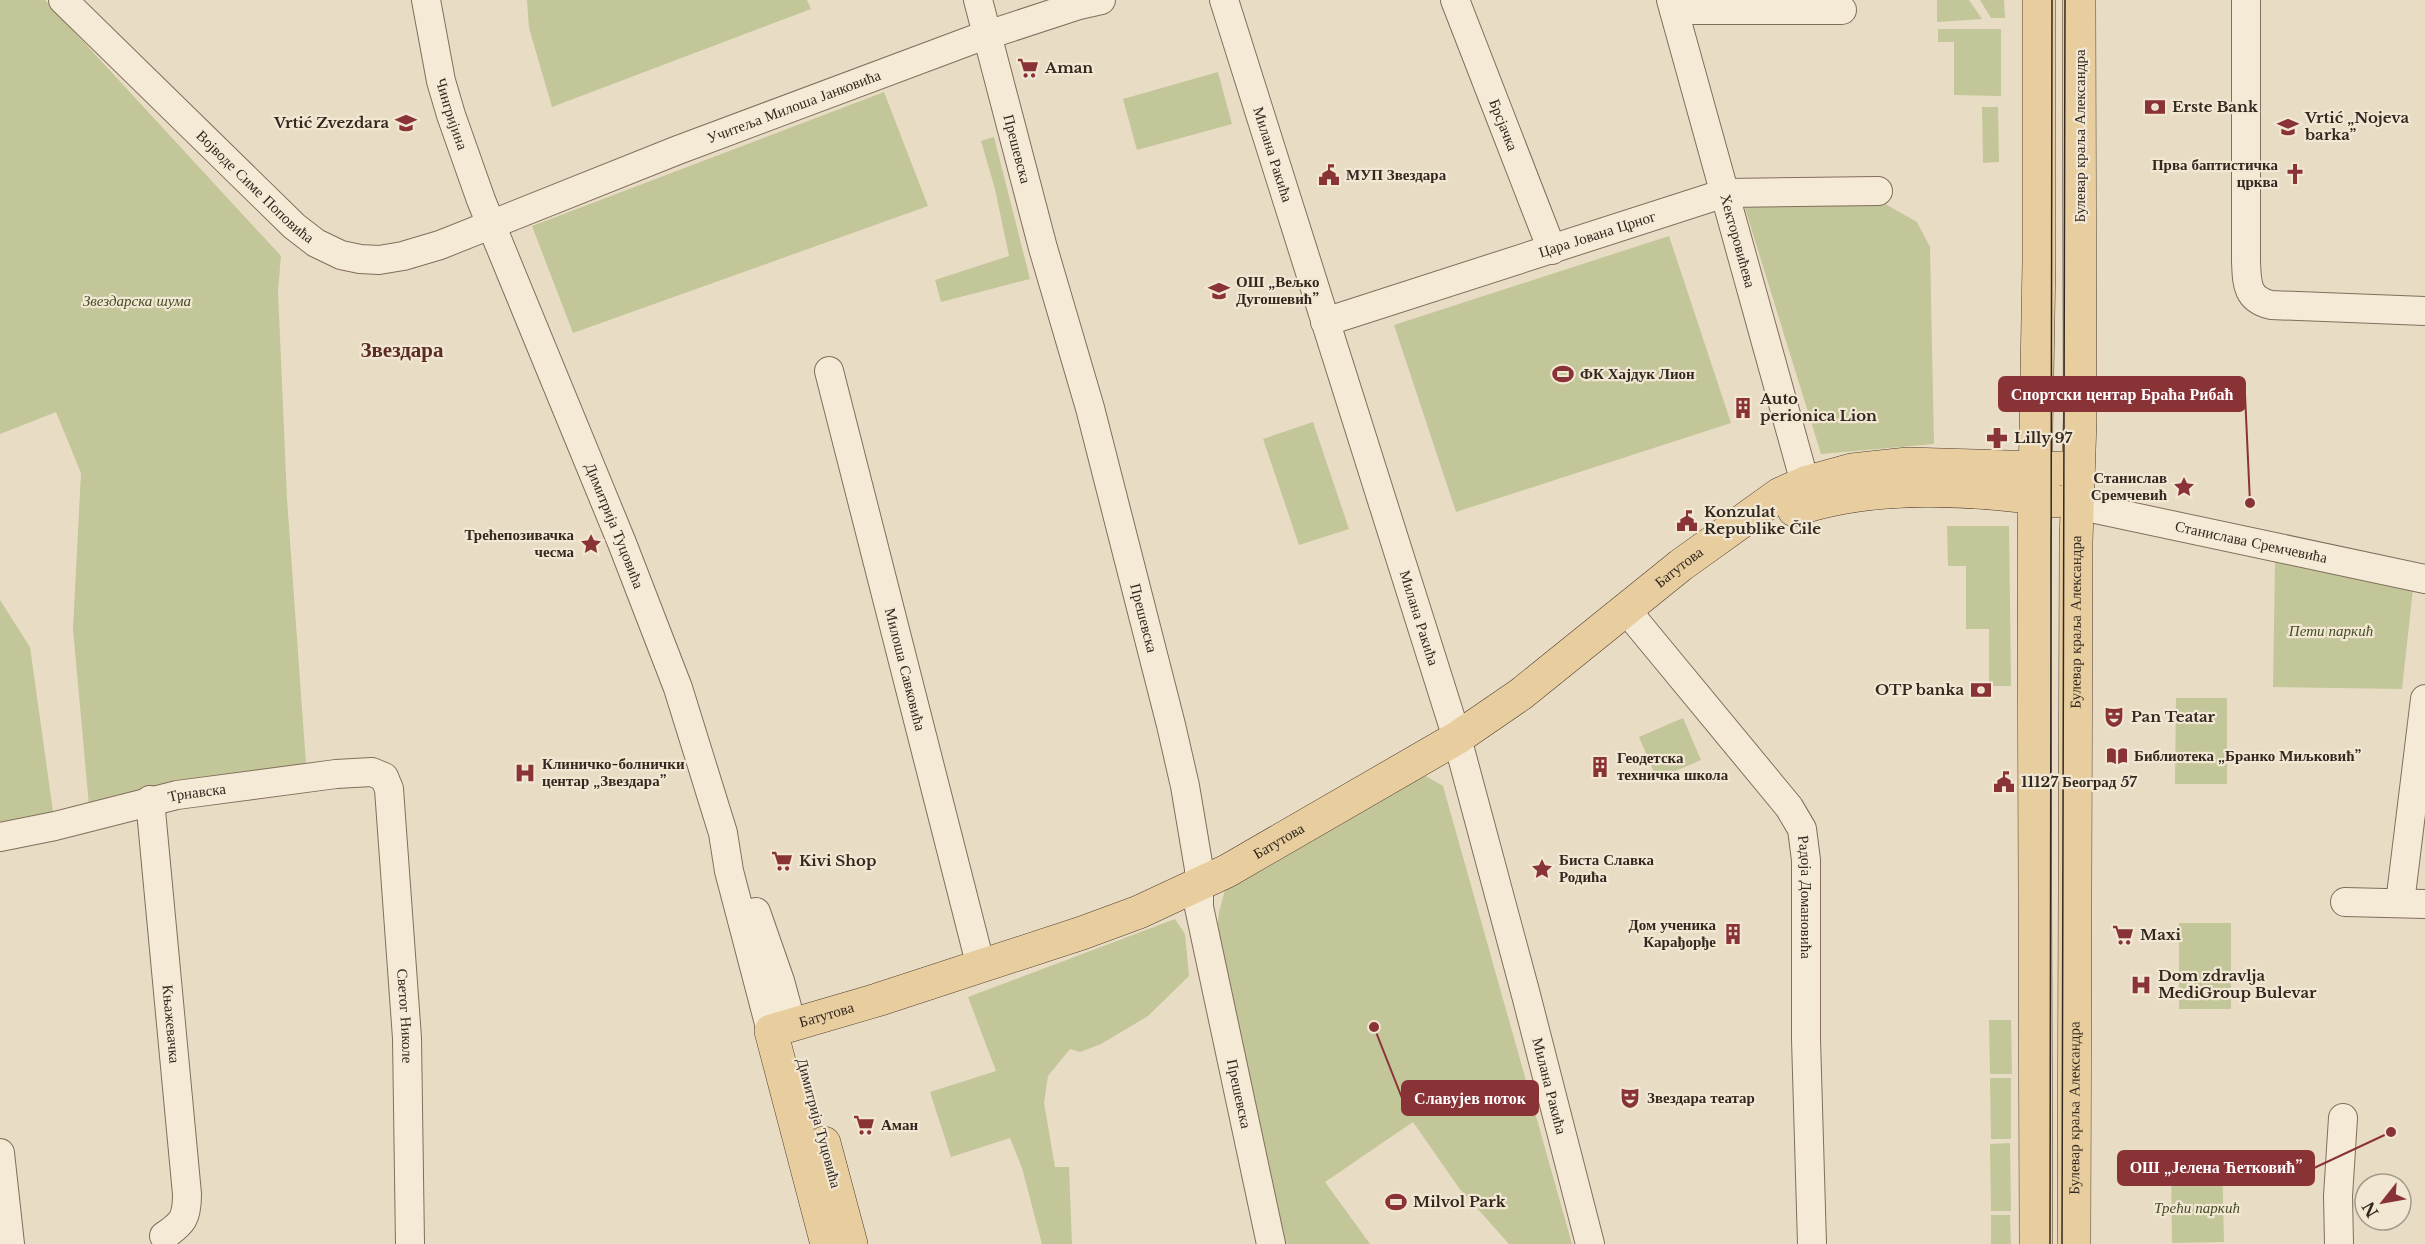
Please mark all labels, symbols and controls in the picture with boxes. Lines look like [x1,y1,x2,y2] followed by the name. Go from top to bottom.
[2070,49,2089,223] street label: Булевар краља Александра
[1016,56,1040,80] supermarket icon: Aman
[1044,58,1093,77] place label: Aman
[704,65,884,147] street label: Учитеља Милоша Јанковића
[432,76,473,153] street label: Чингријина
[2143,95,2167,119] bank icon: Erste Bank
[1485,96,1523,154] street label: Брсјачка
[2172,97,2259,116] place label: Erste Bank
[1249,104,1297,205] street label: Милана Ракића
[2304,108,2409,144] place label: Vrtić „Nojeva barka”
[394,111,418,135] school or university icon: Vrtić Zvezdara
[999,112,1036,186] street label: Прешевска
[273,113,389,132] place label: Vrtić Zvezdara
[2276,115,2300,139] school or university icon: Vrtić „Nojeva barka”
[192,126,318,247] street label: Војводе Симе Поповића
[2152,155,2278,191] place label: Прва баптистичка црква
[2283,162,2307,186] church icon: Прва баптистичка црква
[1317,163,1341,187] public building icon: МУП Звездара
[1346,165,1447,184] place label: МУП Звездара
[1716,192,1760,290] street label: Хекторовићева
[1536,206,1658,261] street label: Цара Јована Црног
[1236,272,1319,308] place label: ОШ „Вељко Дугошевић”
[1207,279,1231,303] school or university icon: ОШ „Вељко Дугошевић”
[83,291,191,310] park label: Звездарска шума
[360,337,444,363] district label: Звездара
[1551,362,1575,386] sports icon: ФК Хајдук Лион
[1580,364,1695,383] place label: ФК Хајдук Лион
[1999,377,2245,411] callout: Спортски центар Браћа Рибаћ
[2011,384,2233,404] text: Спортски центар Браћа Рибаћ
[1759,389,1877,425] place label: Auto perionica Lion
[1731,396,1755,420] building icon: Auto perionica Lion
[1985,426,2009,450] pharmacy icon: Lilly 97
[2014,428,2073,447] place label: Lilly 97
[581,460,649,591] street label: Димитрија Туцовића
[2091,468,2168,504] place label: Станислав Сремчевић
[2172,475,2196,499] place icon: Станислав Сремчевић
[1704,502,1821,538] place label: Konzulat Republike Čile
[1675,509,1699,533] public building icon: Konzulat Republike Čile
[2173,516,2329,567] street label: Станислава Сремчевића
[464,525,574,561] place label: Трећепозивачка чесма
[579,532,603,556] place icon: Трећепозивачка чесма
[2066,535,2085,709] street label: Булевар краља Александра
[1650,542,1707,592] street label: Батутова
[1396,568,1444,668] street label: Милана Ракића
[1126,581,1162,655] street label: Прешевска
[881,606,930,733] street label: Милоша Савковића
[2288,621,2373,640] park label: Пети паркић
[1969,678,1993,702] bank icon: OTP banka
[1875,680,1964,699] place label: OTP banka
[2102,705,2126,729] theatre icon: Pan Teatar
[2131,707,2216,726] place label: Pan Teatar
[2105,744,2129,768] library icon: Библиотека „Бранко Миљковић”
[2134,746,2361,765] place label: Библиотека „Бранко Миљковић”
[1617,748,1729,784] place label: Геодетска техничка школа
[542,754,685,790] place label: Клиничко-болнички центар „Звездара”
[1588,755,1612,779] building icon: Геодетска техничка школа
[513,761,537,785] hospital icon: Клиничко-болнички центар „Звездара”
[1992,770,2016,794] public building icon: 11127 Београд 57
[2021,772,2137,791] place label: 11127 Београд 57
[166,779,227,806] street label: Трнавска
[1249,818,1308,863] street label: Батутова
[1794,834,1816,959] street label: Радоја Домановића
[770,849,794,873] supermarket icon: Kivi Shop
[1559,850,1655,886] place label: Биста Славка Родића
[799,851,876,870] place label: Kivi Shop
[1530,857,1554,881] place icon: Биста Славка Родића
[1628,915,1716,951] place label: Дом ученика Карађорђе
[1721,922,1745,946] building icon: Дом ученика Карађорђе
[2111,923,2135,947] supermarket icon: Maxi
[2140,925,2182,944] place label: Maxi
[2158,966,2317,1002] place label: Dom zdravlja MediGroup Bulevar
[393,968,417,1064] street label: Светог Николе
[2129,973,2153,997] hospital icon: Dom zdravlja MediGroup Bulevar
[158,984,185,1064] street label: Књажевачка
[797,997,856,1031] street label: Батутова
[2064,1021,2084,1195] street label: Булевар краља Александра
[1528,1036,1571,1137] street label: Милана Ракића
[793,1056,846,1190] street label: Димитрија Туцовића
[1223,1057,1256,1130] street label: Прешевска
[1402,1081,1538,1115] callout: Славујев поток
[1618,1086,1642,1110] theatre icon: Звездара театар
[1414,1088,1527,1108] text: Славујев поток
[1647,1088,1755,1107] place label: Звездара театар
[852,1113,876,1137] supermarket icon: Аман
[881,1115,918,1134] place label: Аман
[2118,1151,2314,1185] callout: ОШ „Јелена Ћетковић”
[2130,1157,2302,1177] text: ОШ „Јелена Ћетковић”
[2353,1172,2413,1232] north arrow
[1384,1190,1408,1214] sports icon: Milvol Park
[1413,1192,1507,1211] place label: Milvol Park
[2154,1198,2240,1217] park label: Трећи паркић
[2358,1198,2383,1221] text: N

